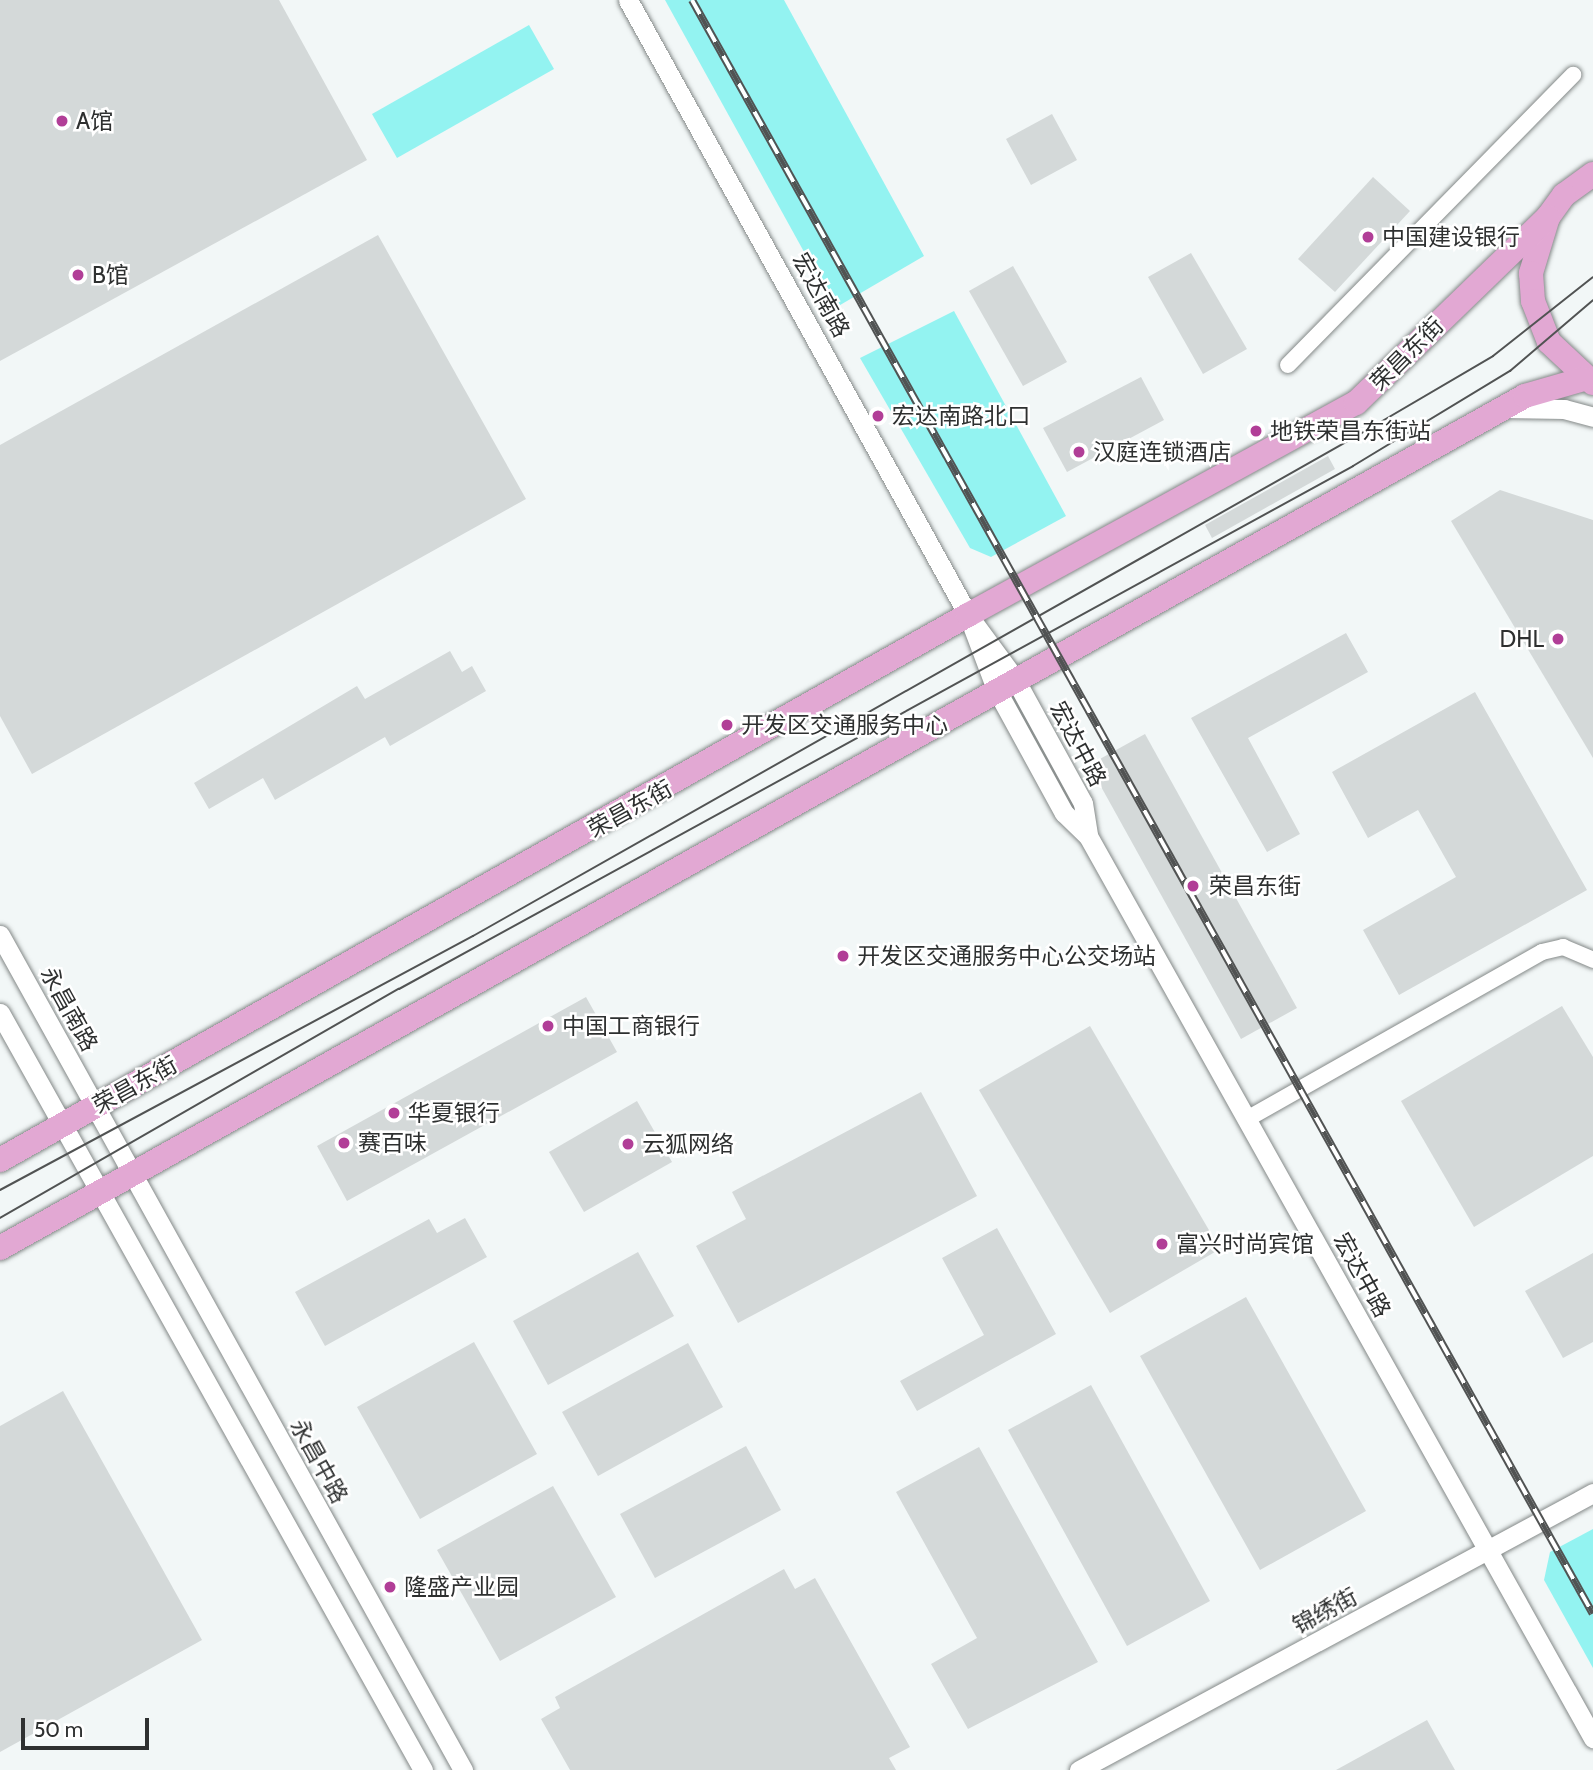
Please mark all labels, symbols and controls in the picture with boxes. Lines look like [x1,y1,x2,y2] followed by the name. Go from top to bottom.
[76,107,113,135] place label: A馆
[54,113,70,129] marker: A馆
[1382,223,1520,251] place label: 中国建设银行
[1360,229,1376,245] marker: 中国建设银行
[787,248,855,342] street label: 宏达南路
[92,261,129,289] place label: B馆
[70,267,86,283] marker: B馆
[1365,312,1449,396] street label: 荣昌东街
[892,402,1030,430] place label: 宏达南路北口
[870,408,886,424] marker: 宏达南路北口
[1270,417,1431,445] place label: 地铁荣昌东街站
[1248,423,1264,439] marker: 地铁荣昌东街站
[1093,438,1231,466] place label: 汉庭连锁酒店
[1071,444,1087,460] marker: 汉庭连锁酒店
[1500,625,1544,653] place label: DHL
[1550,631,1566,647] marker: DHL
[1044,697,1112,791] street label: 宏达中路
[741,711,948,739] place label: 开发区交通服务中心
[719,717,735,733] marker: 开发区交通服务中心
[583,775,677,843] street label: 荣昌东街
[1209,872,1301,900] place label: 荣昌东街
[1183,876,1203,896] marker: 荣昌东街
[857,942,1156,970] place label: 开发区交通服务中心公交场站
[835,948,851,964] marker: 开发区交通服务中心公交场站
[35,962,103,1056] street label: 永昌南路
[562,1012,700,1040] place label: 中国工商银行
[540,1018,556,1034] marker: 中国工商银行
[88,1051,182,1119] street label: 荣昌东街
[408,1099,500,1127] place label: 华夏银行
[386,1105,402,1121] marker: 华夏银行
[358,1129,427,1157] place label: 赛百味
[642,1130,734,1158] place label: 云狐网络
[336,1135,352,1151] marker: 赛百味
[620,1136,636,1152] marker: 云狐网络
[1328,1228,1396,1322] street label: 宏达中路
[1176,1230,1314,1258] place label: 富兴时尚宾馆
[1154,1236,1170,1252] marker: 富兴时尚宾馆
[285,1414,353,1508] street label: 永昌中路
[404,1573,519,1601] place label: 隆盛产业园
[382,1579,398,1595] marker: 隆盛产业园
[1288,1583,1362,1639] street label: 锦绣街
[24,1704,152,1748] scale bar
[34,1717,83,1742] text: 50 m

